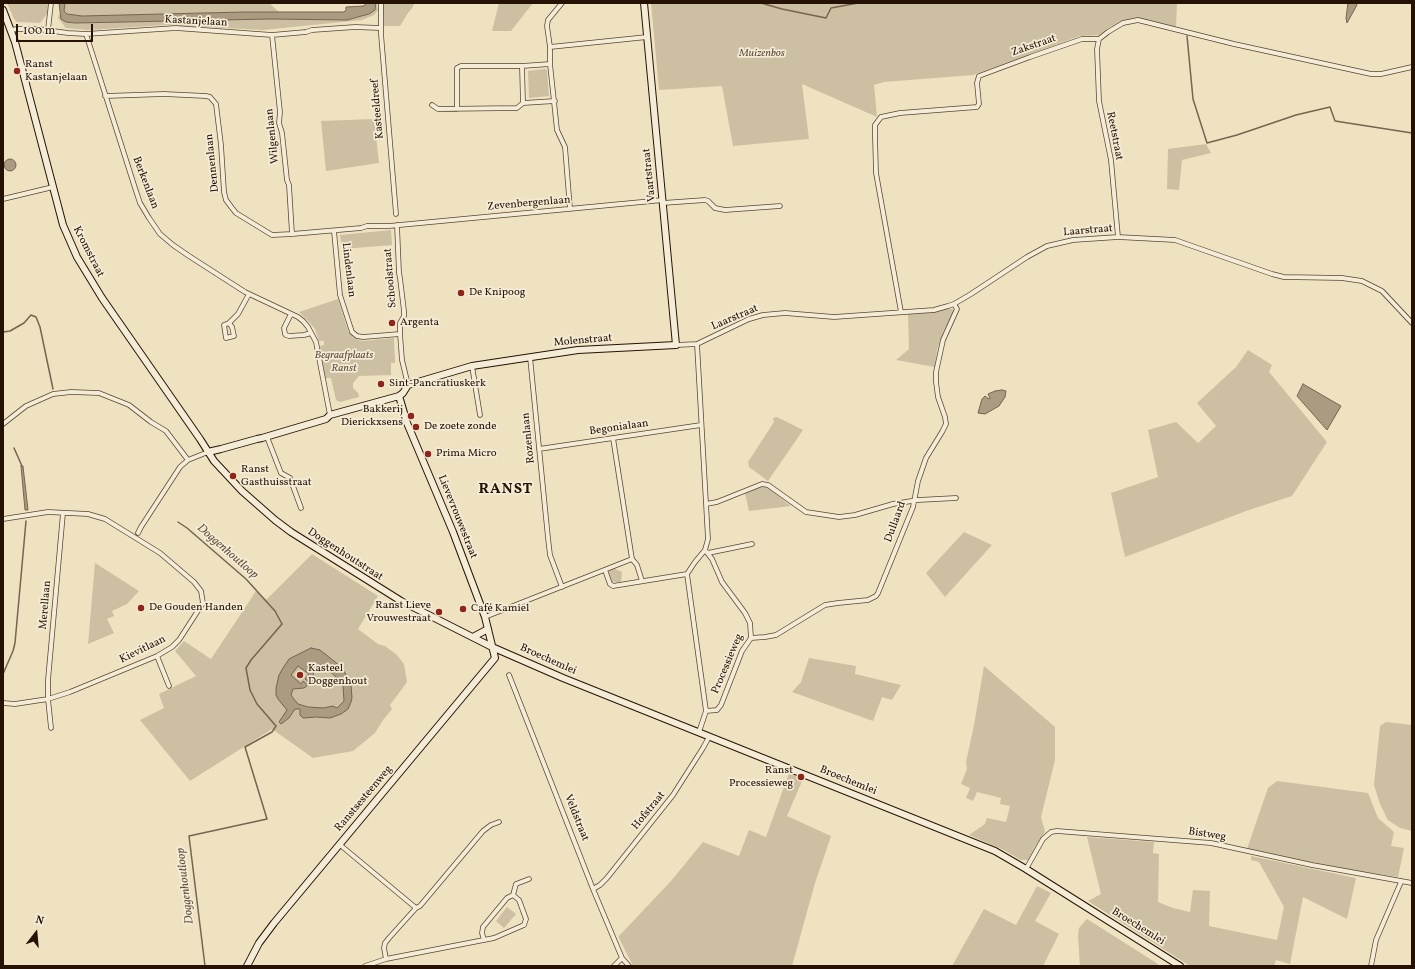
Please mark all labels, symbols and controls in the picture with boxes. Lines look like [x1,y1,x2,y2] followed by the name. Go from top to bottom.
[164,14,228,30] street label: Kastanjelaan
[18,16,95,42] scale bar
[23,23,55,39] text: 100 m
[1010,32,1058,60] street label: Zakstraat
[739,47,785,61] park label: Muizenbos
[25,58,88,84] place label: Ranst Kastanjelaan
[12,66,22,76] marker: Ranst Kastanjelaan
[369,78,387,140] street label: Kasteeldreef
[264,108,282,164] street label: Wilgenlaan
[1103,110,1125,162] street label: Reetstraat
[203,133,223,193] street label: Dennenlaan
[641,148,659,202] street label: Vaartstraat
[129,155,161,211] street label: Berkenlaan
[487,194,571,214] street label: Zevenbergenlaan
[1063,222,1113,240] street label: Laarstraat
[70,224,106,280] street label: Kromstraat
[338,242,358,298] street label: Lindenlaan
[382,248,400,308] street label: Schoolstraat
[469,286,525,300] place label: De Knipoog
[456,288,466,298] marker: De Knipoog
[710,302,760,334] street label: Laarstraat
[400,316,439,330] place label: Argenta
[387,318,397,328] marker: Argenta
[553,332,613,350] street label: Molenstraat
[315,349,373,375] park label: Begraafplaats Ranst
[389,377,486,391] place label: Sint-Pancratiuskerk
[376,379,386,389] marker: Sint-Pancratiuskerk
[341,403,403,429] place label: Bakkerij Dierickxsens
[406,411,416,421] marker: Bakkerij Dierickxsens
[520,412,538,464] street label: Rozenlaan
[589,417,649,439] street label: Begonialaan
[424,420,497,434] place label: De zoete zonde
[411,422,421,432] marker: De zoete zonde
[436,447,497,461] place label: Prima Micro
[423,449,433,459] marker: Prima Micro
[241,463,312,489] place label: Ranst Gasthuisstraat
[228,471,238,481] marker: Ranst Gasthuisstraat
[434,473,480,561] street label: Lievevrouwestraat
[479,481,533,499] district label: RANST
[883,500,909,544] street label: Dullaard
[193,521,261,583] water label: Doggenhoutloop
[305,526,385,584] street label: Doggenhoutstraat
[37,580,55,630] street label: Merellaan
[366,599,431,625] place label: Ranst Lieve Vrouwestraat
[149,601,243,615] place label: De Gouden Handen
[471,602,529,616] place label: Café Kamiel
[136,603,146,613] marker: De Gouden Handen
[458,604,468,614] marker: Café Kamiel
[434,607,444,617] marker: Ranst Lieve Vrouwestraat
[709,632,747,696] street label: Processieweg
[118,633,168,667] street label: Kievitlaan
[518,642,578,678] street label: Broechemlei
[308,662,367,688] place label: Kasteel Doggenhout
[295,670,305,680] marker: Kasteel Doggenhout
[332,763,396,835] street label: Ranstsesteenweg
[729,764,793,790] place label: Ranst Processieweg
[817,764,879,798] street label: Broechemlei
[796,772,806,782] marker: Ranst Processieweg
[629,789,669,833] street label: Hofstraat
[561,793,591,843] street label: Veldstraat
[1187,826,1227,844] street label: Bistweg
[174,847,198,925] water label: Doggenhoutloop
[1109,905,1167,949] street label: Broechemlei
[16,913,56,953] north arrow
[34,913,45,929] text: N

